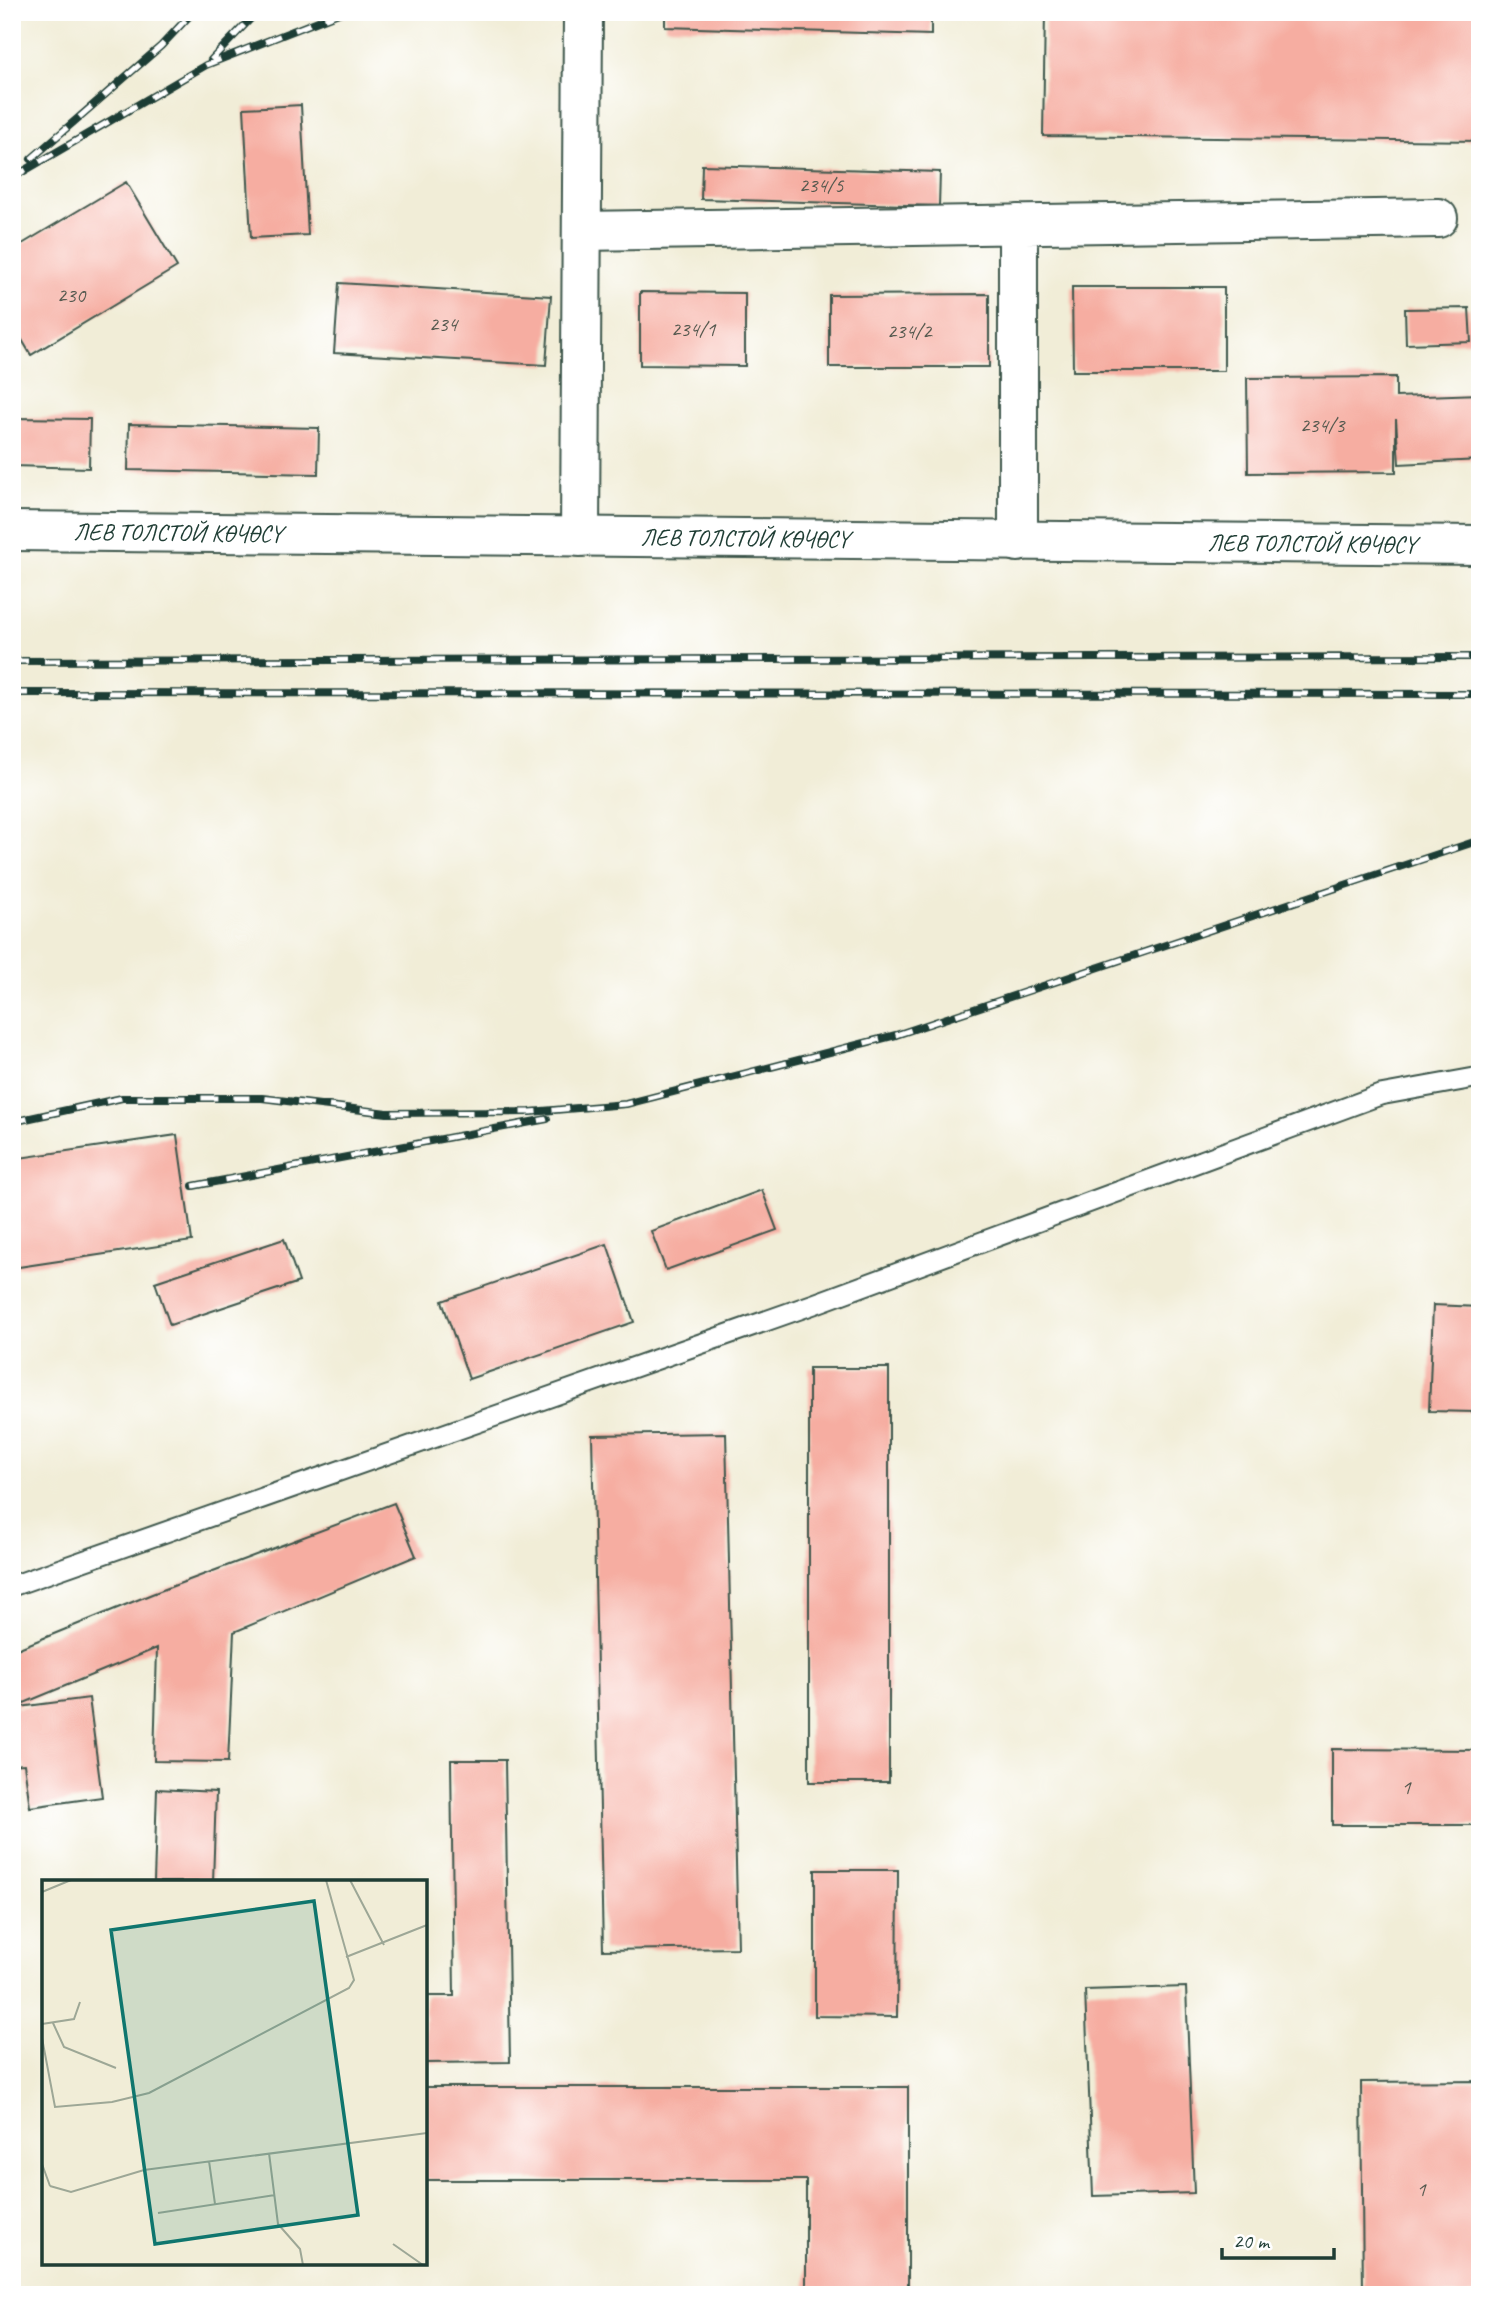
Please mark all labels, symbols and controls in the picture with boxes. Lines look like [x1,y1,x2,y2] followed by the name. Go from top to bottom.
[799,172,845,198] house number: 234/5
[57,282,87,308] house number: 230
[429,311,460,337] house number: 234
[671,316,717,342] house number: 234/1
[887,318,933,344] house number: 234/2
[1300,412,1346,438] house number: 234/3
[73,517,287,549] street label: ЛЕВ ТОЛСТОЙ КӨЧӨСҮ
[640,522,854,554] street label: ЛЕВ ТОЛСТОЙ КӨЧӨСҮ
[1207,527,1421,559] street label: ЛЕВ ТОЛСТОЙ КӨЧӨСҮ
[1401,1774,1412,1800] house number: 1
[42,1880,427,2265] inset map
[1416,2176,1427,2202] house number: 1
[1222,2216,1334,2260] scale bar
[1233,2228,1271,2254] text: 20 m

